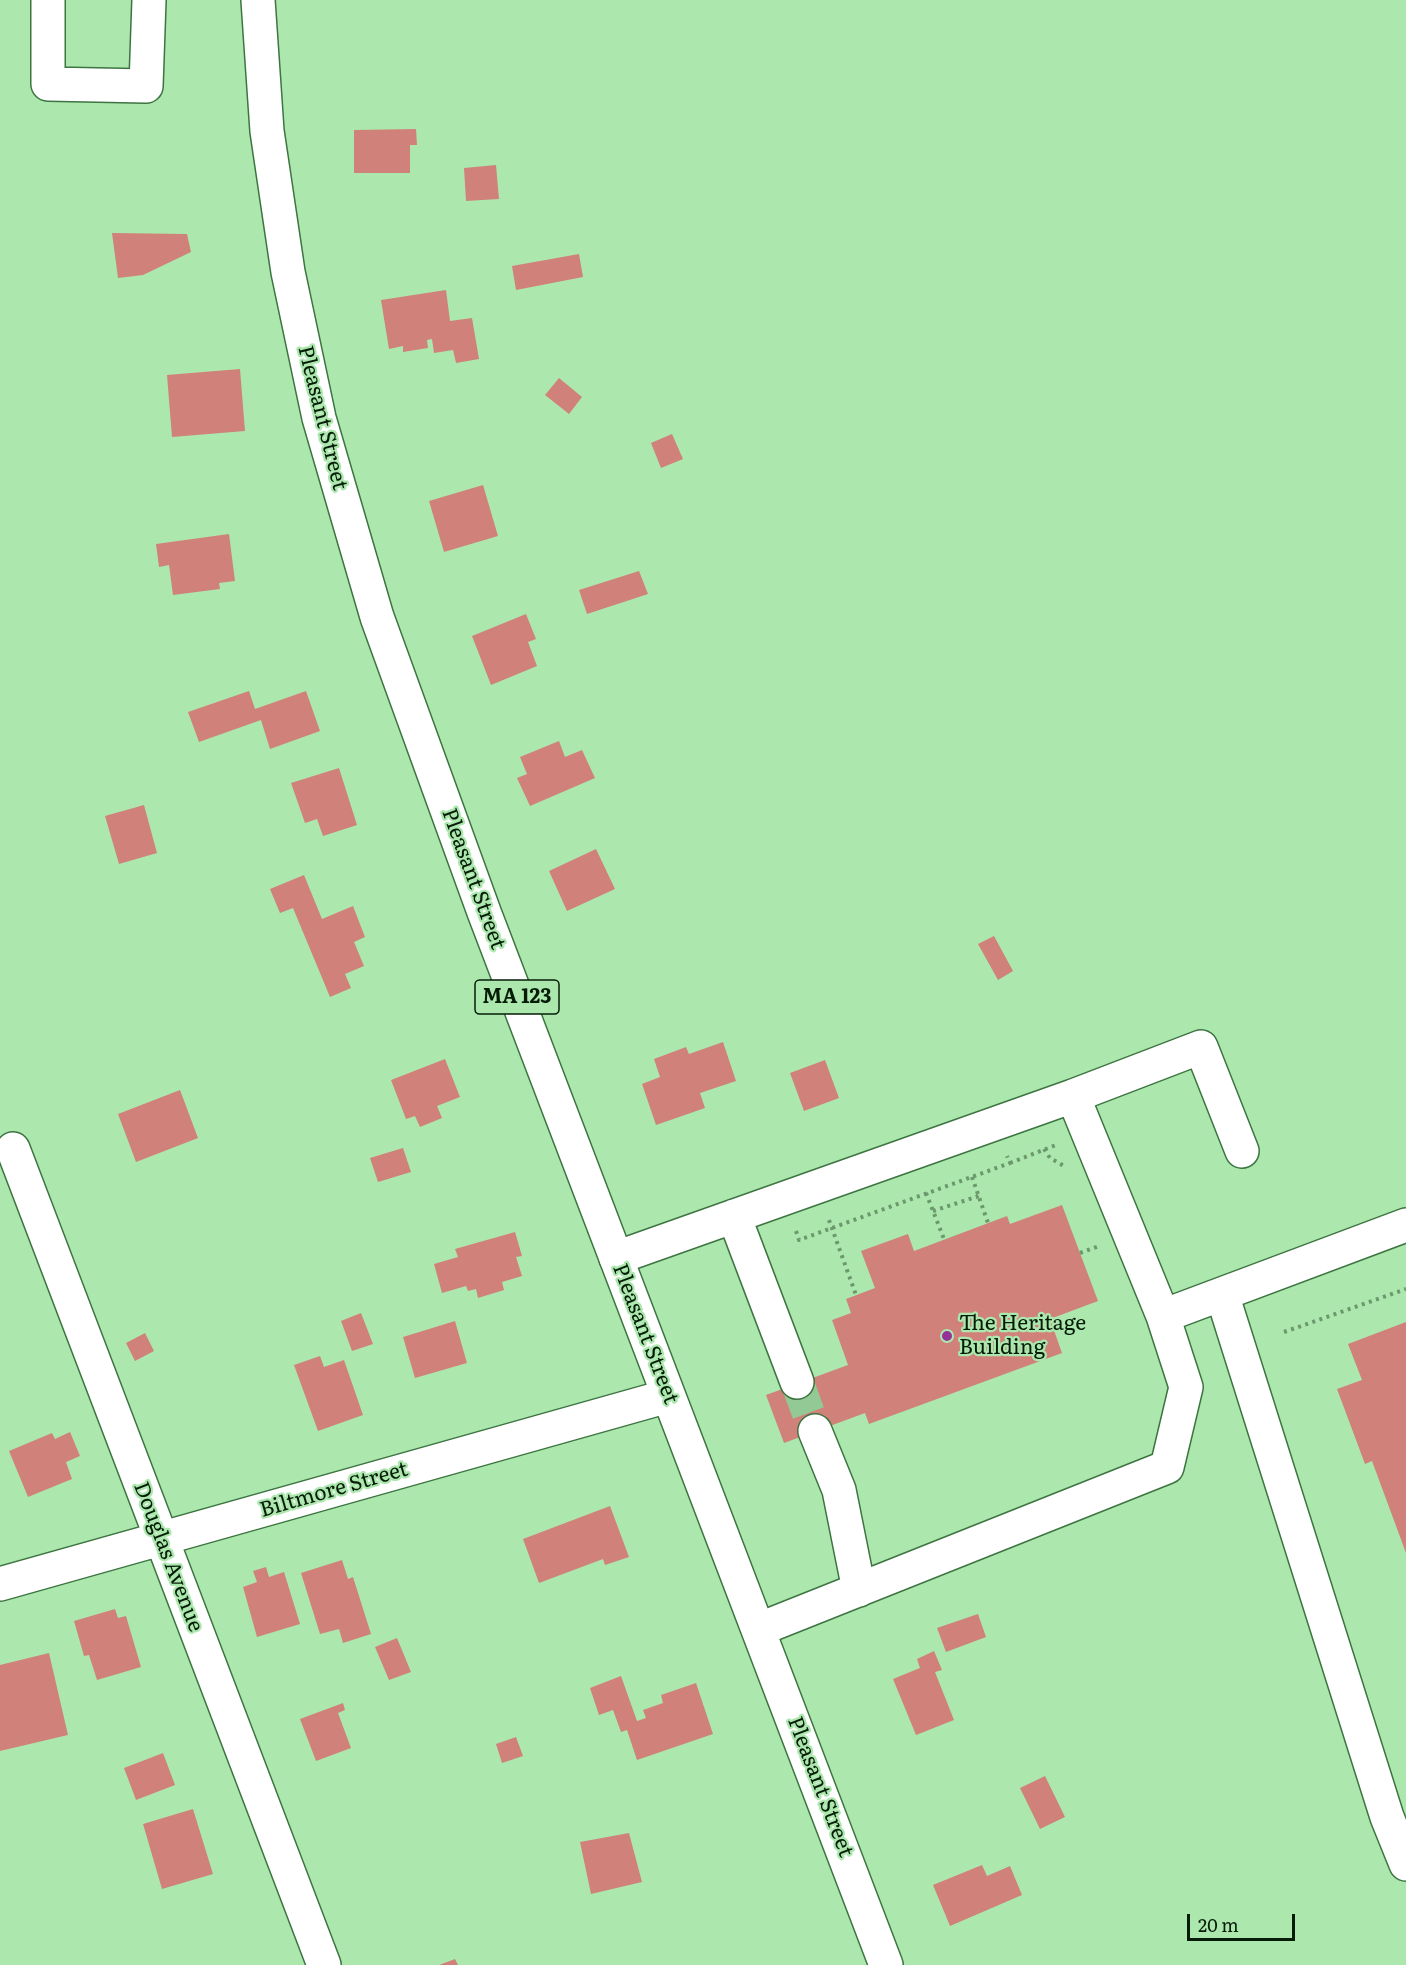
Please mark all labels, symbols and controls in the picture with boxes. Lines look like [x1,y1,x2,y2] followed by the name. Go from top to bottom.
[292,343,352,493] street label: Pleasant Street
[436,805,510,953] street label: Pleasant Street
[475,980,559,1014] road number: MA 123
[607,1260,683,1408] street label: Pleasant Street
[959,1311,1086,1361] place label: The Heritage Building
[940,1329,954,1343] marker: The Heritage Building
[257,1457,411,1523] street label: Biltmore Street
[128,1478,208,1636] street label: Douglas Avenue
[782,1713,858,1861] street label: Pleasant Street
[1190,1902,1298,1940] scale bar
[1198,1911,1239,1938] text: 20 m

